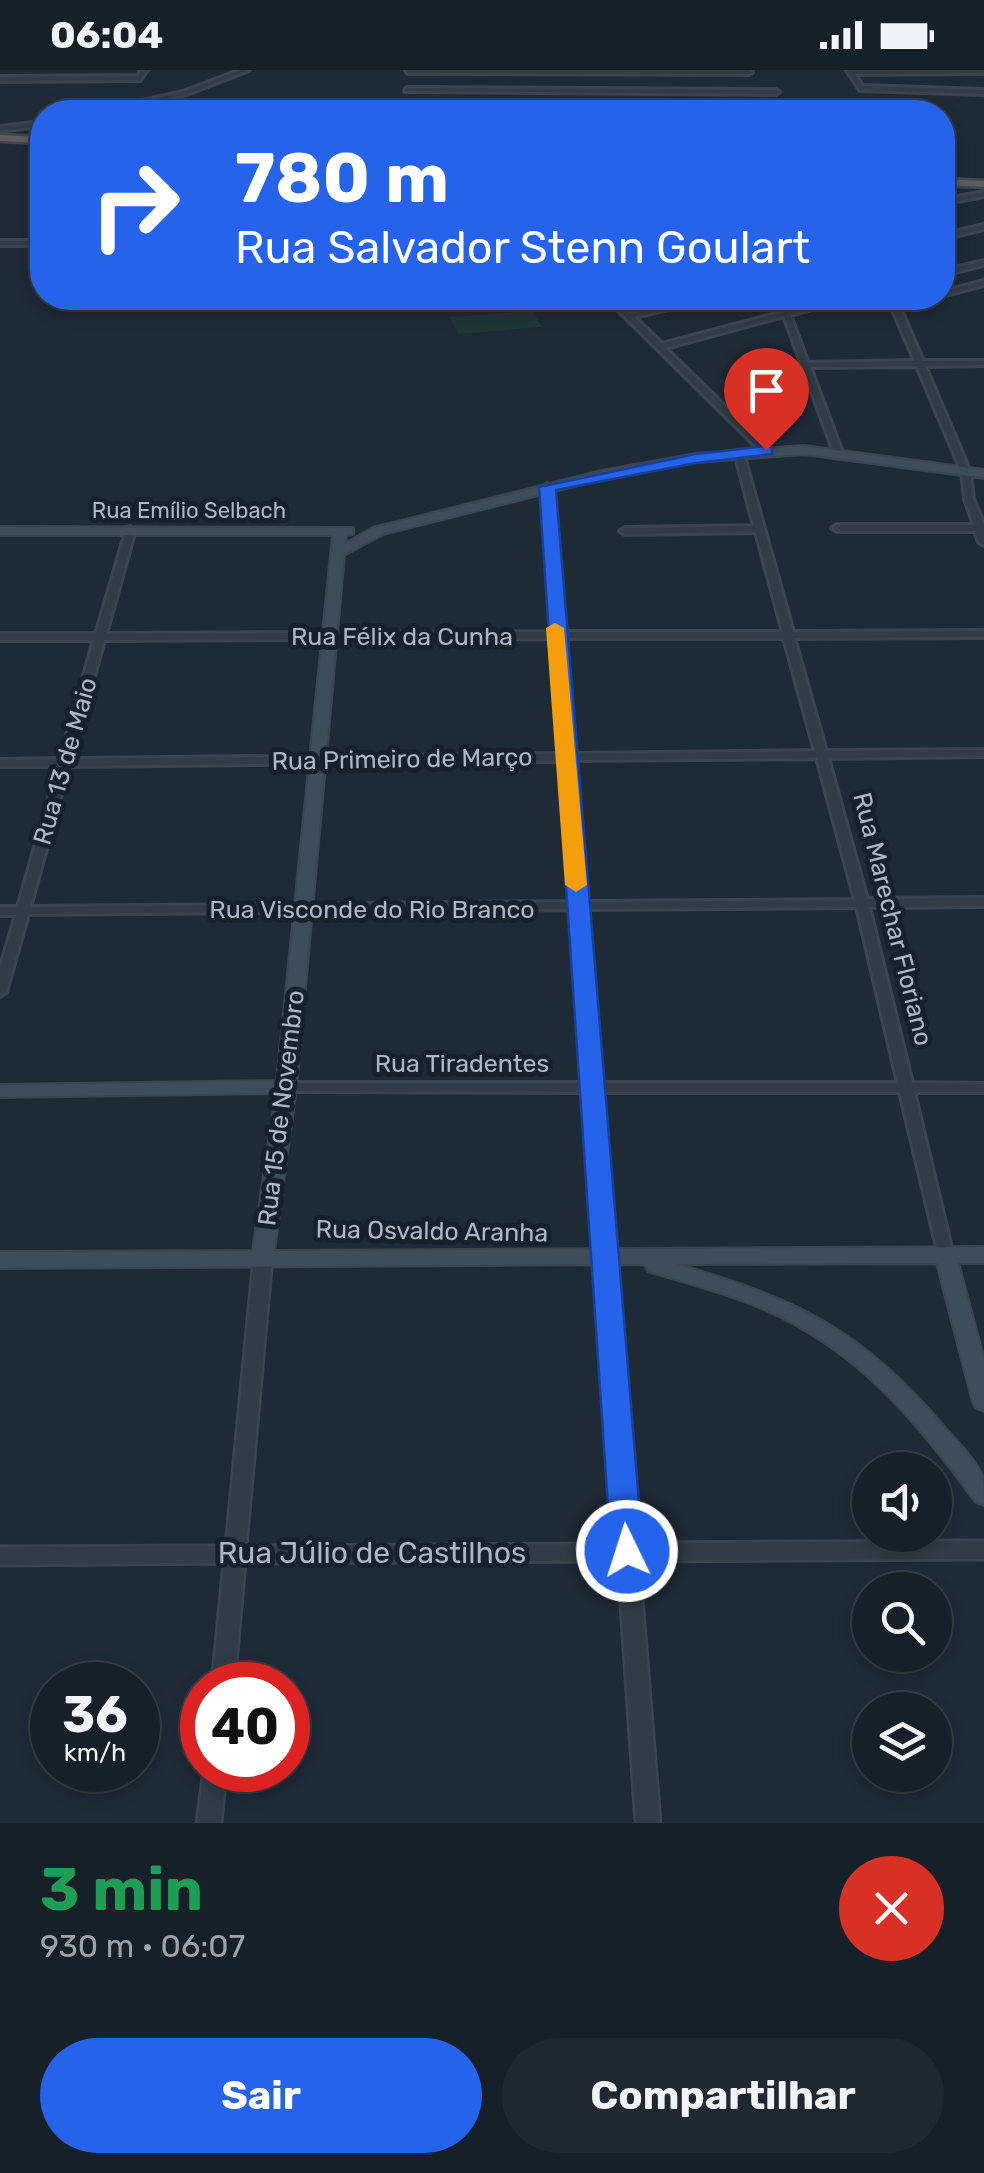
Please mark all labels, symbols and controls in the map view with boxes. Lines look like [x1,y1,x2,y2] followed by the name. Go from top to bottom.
[50,12,163,58] text: 06:04
[235,137,449,220] text: 780 m
[70,140,200,270] icon: right
[235,221,810,274] text: Rua Salvador Stenn Goulart
[724,348,809,451] pin
[739,363,794,418] icon: arrive
[92,497,286,524] street label: Rua Emílio Selbach
[291,622,513,651] street label: Rua Félix da Cunha
[27,674,103,848] street label: Rua 13 de Maio
[271,742,533,776] street label: Rua Primeiro de Março
[847,789,939,1049] street label: Rua Marechar Floriano
[209,895,535,924] street label: Rua Visconde do Rio Branco
[252,988,310,1228] street label: Rua 15 de Novembro
[375,1049,549,1078] street label: Rua Tiradentes
[316,1214,548,1248] street label: Rua Osvaldo Aranha
[852,1452,952,1792] map controls
[852,1452,952,1552] button: sound
[575,1499,679,1603] position arrow
[218,1535,526,1571] street label: Rua Júlio de Castilhos
[852,1572,952,1672] button: search
[180,1662,310,1792] speed limit sign: 40
[62,1685,128,1745] text: 36
[852,1692,952,1792] button: layers
[64,1738,126,1767] text: km/h
[40,1854,203,1925] text: 3 min
[839,1856,944,1961] button: close
[40,1927,245,1965] text: 930 m · 06:07
[40,2038,482,2153] button: Sair
[502,2038,944,2153] button: Compartilhar

